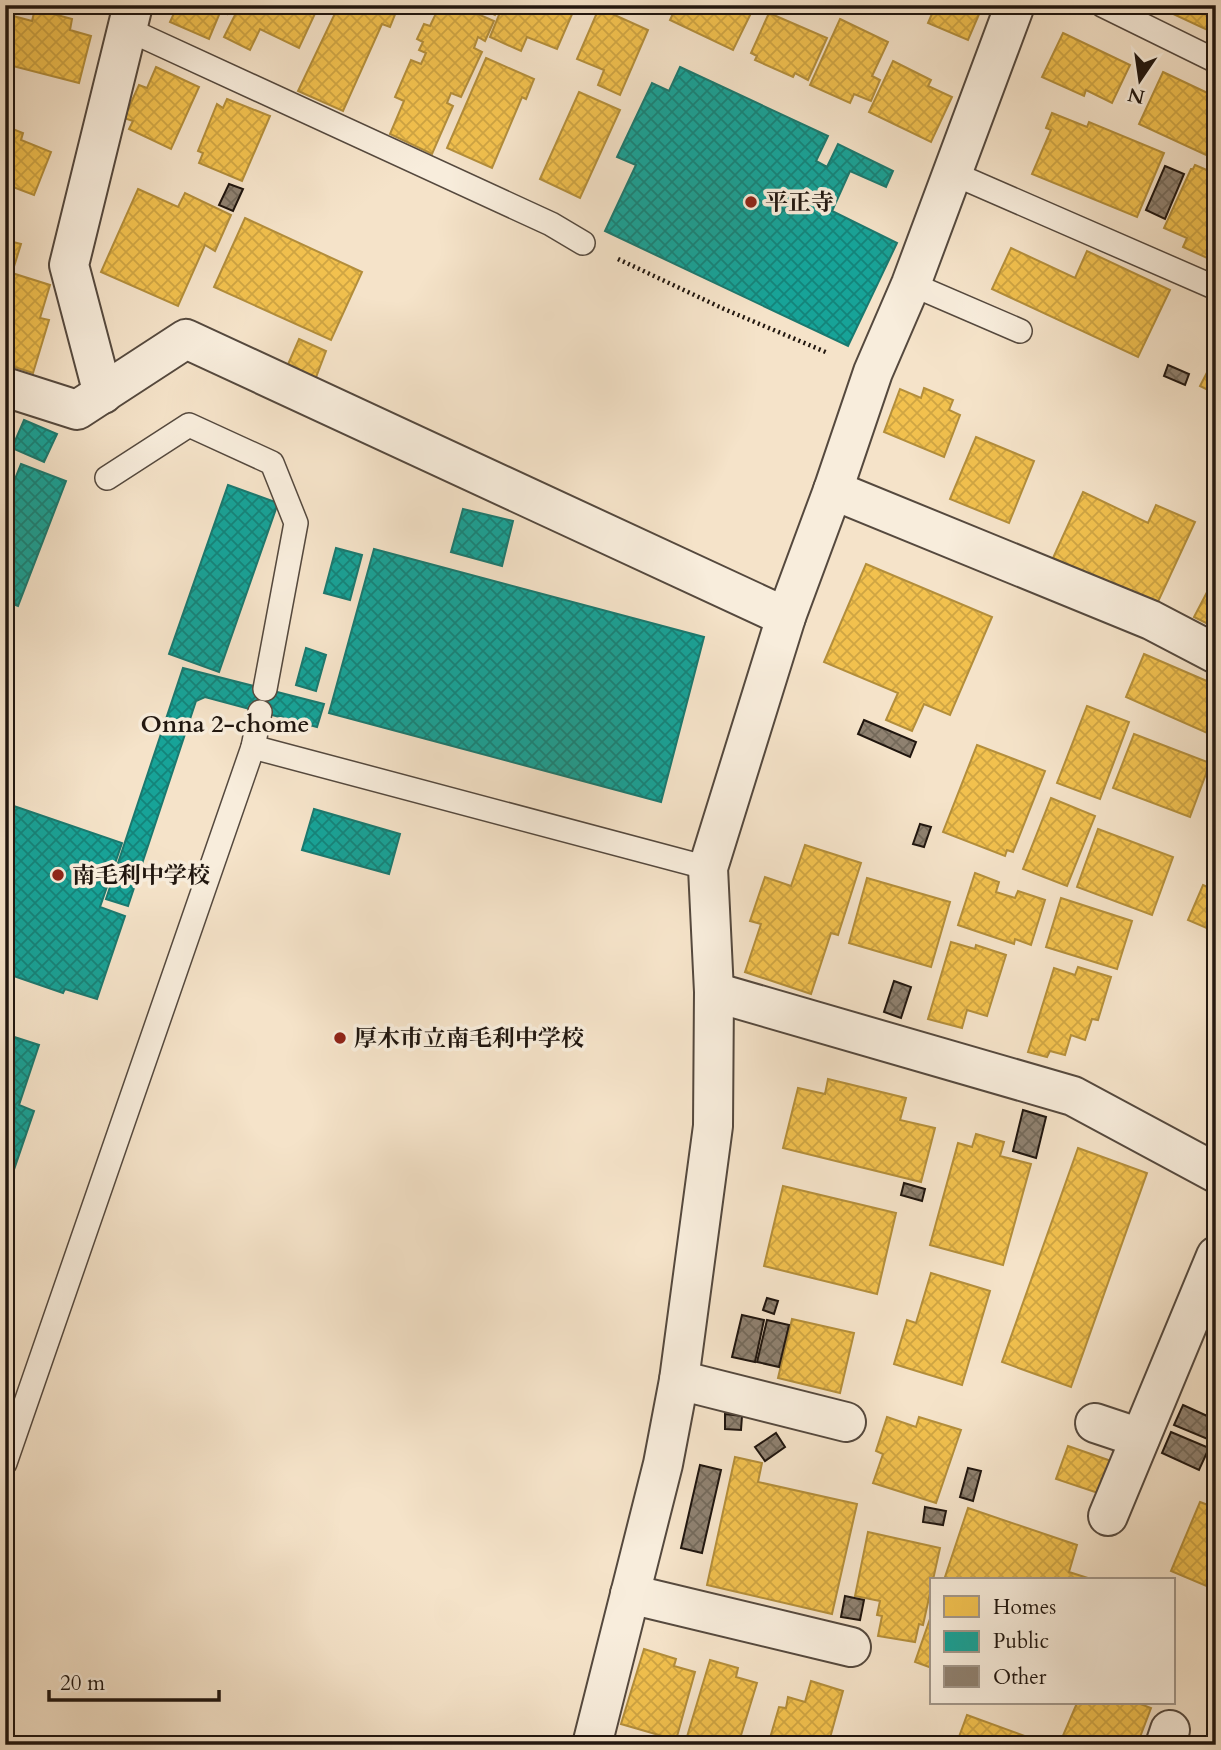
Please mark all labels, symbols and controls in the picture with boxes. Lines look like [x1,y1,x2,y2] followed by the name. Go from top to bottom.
[1106,46,1176,116] north arrow
[1125,81,1147,110] text: N
[765,187,834,218] place label: 平正寺
[743,194,759,210] marker: 平正寺
[141,708,309,741] district label: Onna 2-chome
[72,860,210,891] place label: 南毛利中学校
[50,867,66,883] marker: 南毛利中学校
[354,1023,584,1054] place label: 厚木市立南毛利中学校
[332,1030,348,1046] marker: 厚木市立南毛利中学校
[930,1578,1176,1704] legend
[993,1593,1056,1622] text: Homes
[993,1627,1049,1656] text: Public
[49,1659,219,1703] scale bar
[993,1663,1047,1692] text: Other
[60,1669,105,1698] text: 20 m

